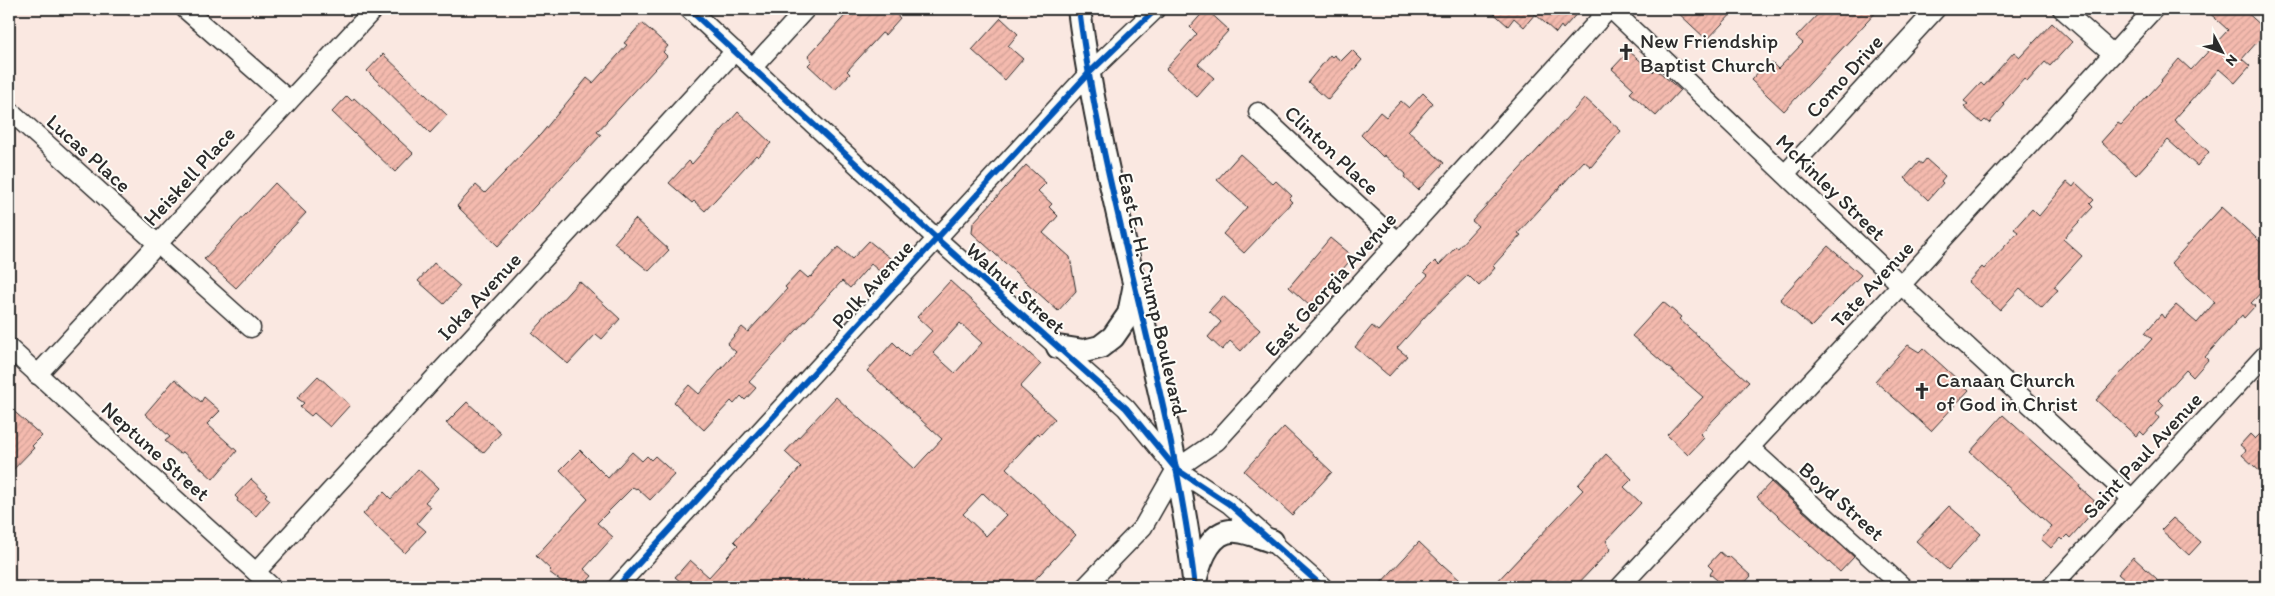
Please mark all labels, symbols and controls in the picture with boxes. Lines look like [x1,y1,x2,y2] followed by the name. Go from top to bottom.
[1640,28,1778,77] place label: New Friendship Baptist Church
[2198,28,2248,78] north arrow
[1800,29,1888,123] street label: Como Drive
[1616,42,1636,62] church icon: New Friendship Baptist Church
[2222,51,2241,69] text: N
[1280,100,1384,200] street label: Clinton Place
[42,109,136,197] street label: Lucas Place
[138,121,240,231] street label: Heiskell Place
[1771,128,1891,246] street label: McKinley Street
[1113,170,1193,418] street label: East E. H. Crump Boulevard
[1259,207,1402,361] street label: East Georgia Avenue
[826,235,918,333] street label: Polk Avenue
[1825,235,1919,333] street label: Tate Avenue
[961,237,1071,339] street label: Walnut Street
[432,247,526,345] street label: Ioka Avenue
[1936,367,2078,416] place label: Canaan Church of God in Christ
[1912,381,1932,401] church icon: Canaan Church of God in Christ
[2077,387,2207,523] street label: Saint Paul Avenue
[97,396,215,506] street label: Neptune Street
[1794,456,1890,546] street label: Boyd Street

